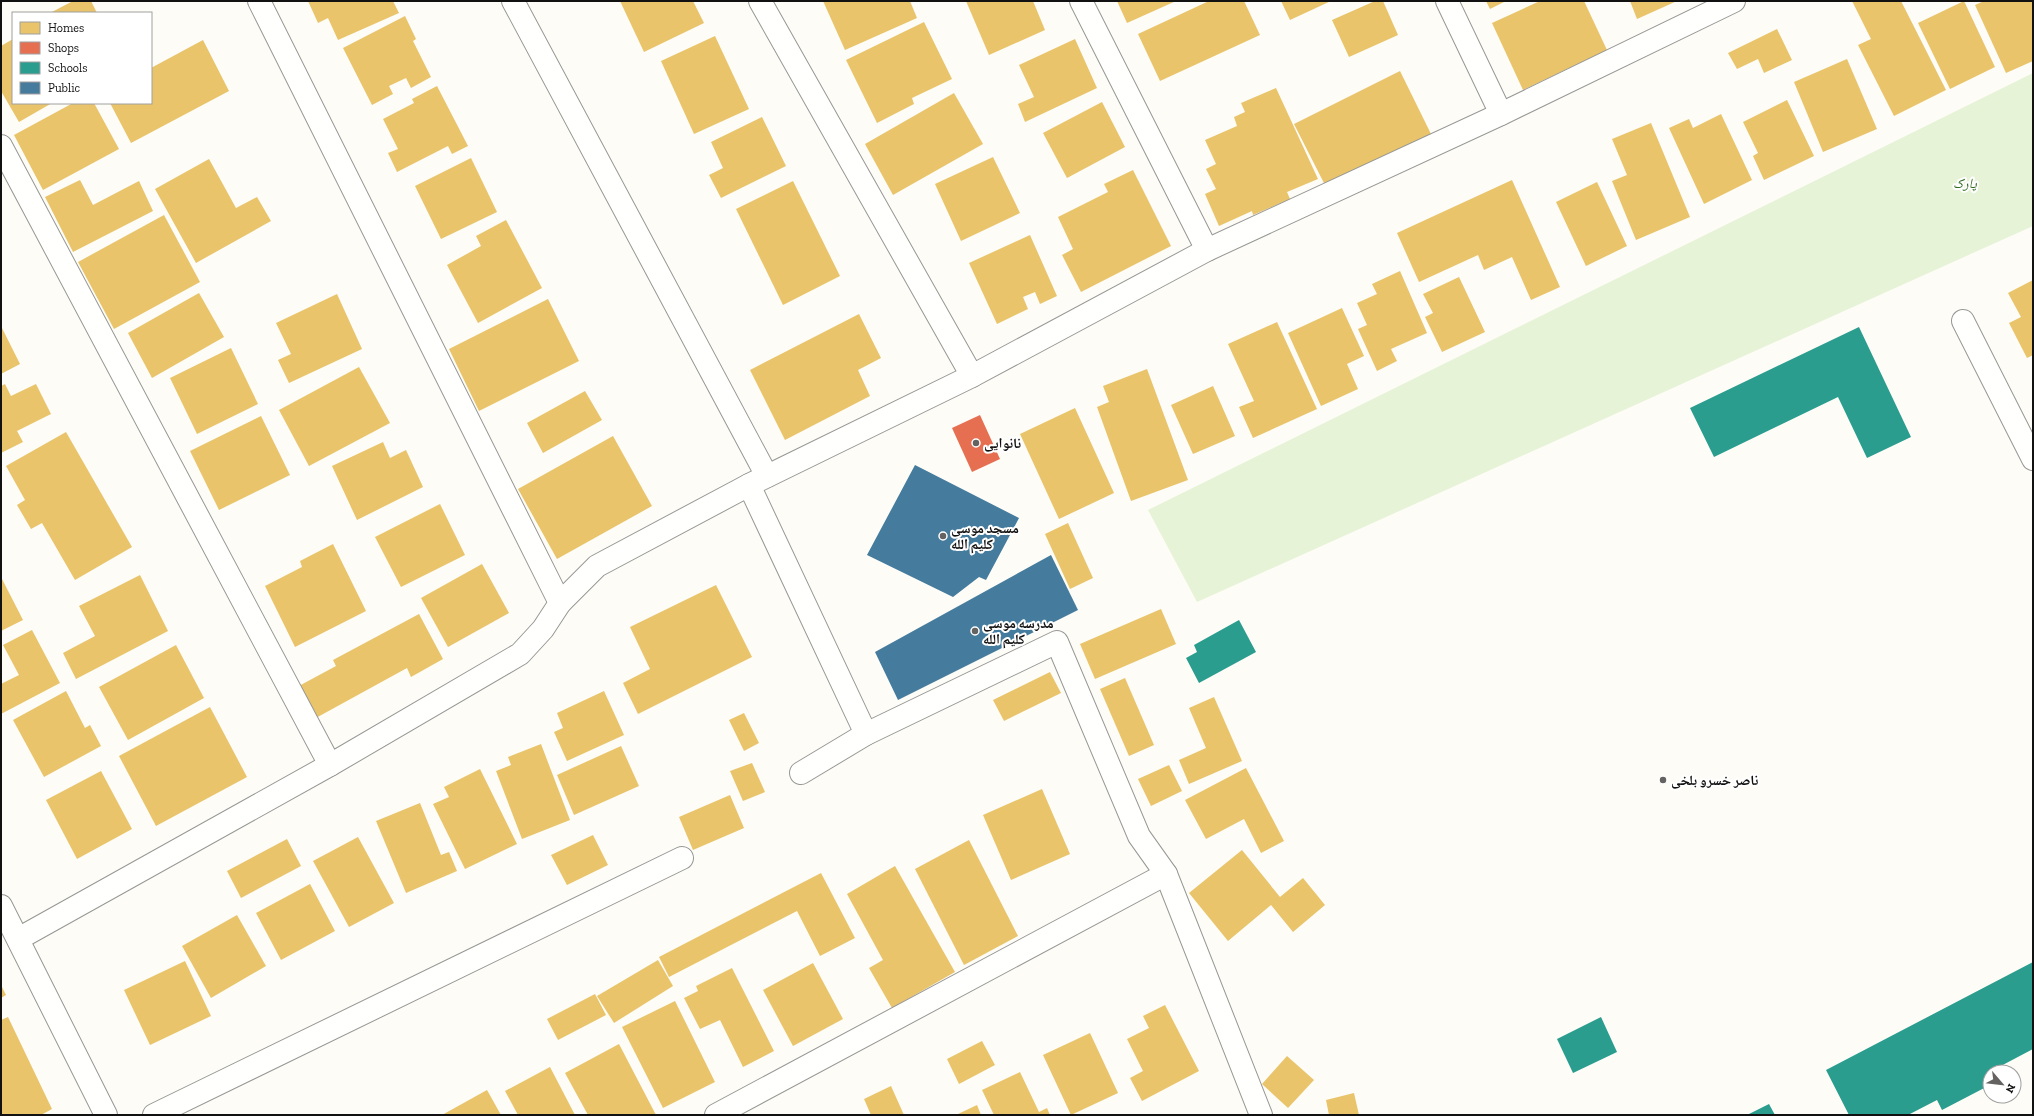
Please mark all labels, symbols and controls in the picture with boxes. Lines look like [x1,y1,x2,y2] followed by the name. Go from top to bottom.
[12,12,152,104] legend
[48,21,84,35] text: Homes
[48,41,79,55] text: Shops
[48,61,87,75] text: Schools
[48,81,81,95] text: Public
[1953,175,1977,192] park label: پارک
[984,435,1021,452] place label: نانوایی
[971,438,981,448] marker: نانوایی
[951,520,1019,554] place label: مسجد موسی کلیم الله
[938,531,948,541] marker: مسجد موسی کلیم الله
[983,615,1054,649] place label: مدرسه موسی کلیم الله
[970,626,980,636] marker: مدرسه موسی کلیم الله
[1671,772,1758,789] place label: ناصر خسرو بلخی
[1658,775,1668,785] marker: ناصر خسرو بلخی
[1982,1064,2022,1104] north arrow
[2002,1082,2018,1096] text: N

